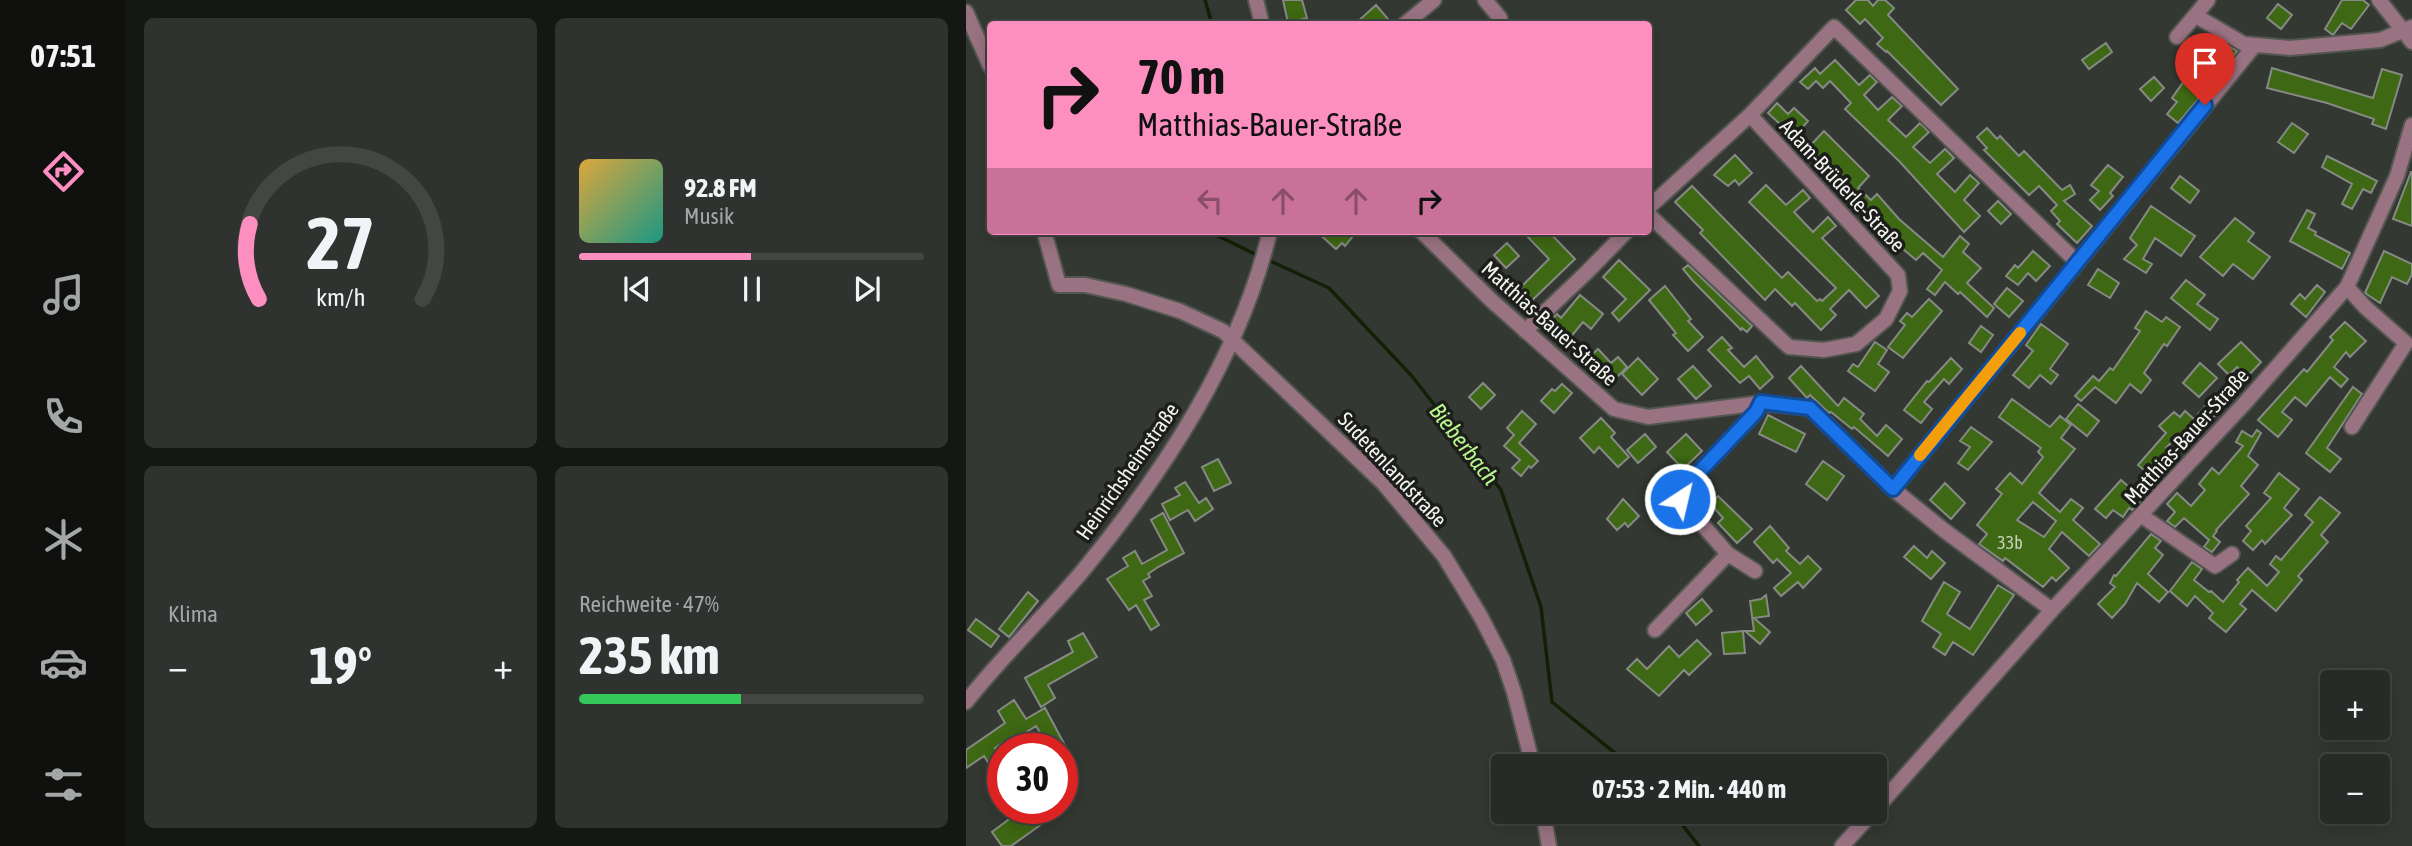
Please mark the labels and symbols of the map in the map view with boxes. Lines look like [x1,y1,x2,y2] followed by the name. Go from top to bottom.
[2175,33,2235,105] pin
[1775,114,1911,256] street label: Adam-Brüderle-Straße
[1477,256,1623,390] street label: Matthias-Bauer-Straße
[2119,363,2253,509] street label: Matthias-Bauer-Straße
[1071,398,1183,544] street label: Heinrichsheimstraße
[1424,398,1504,490] water label: Bieberbach
[1334,407,1452,531] street label: Sudetenlandstraße
[1643,462,1717,536] position arrow
[1997,532,2023,553] house number: 33b
[987,733,1078,824] speed limit sign: 30

